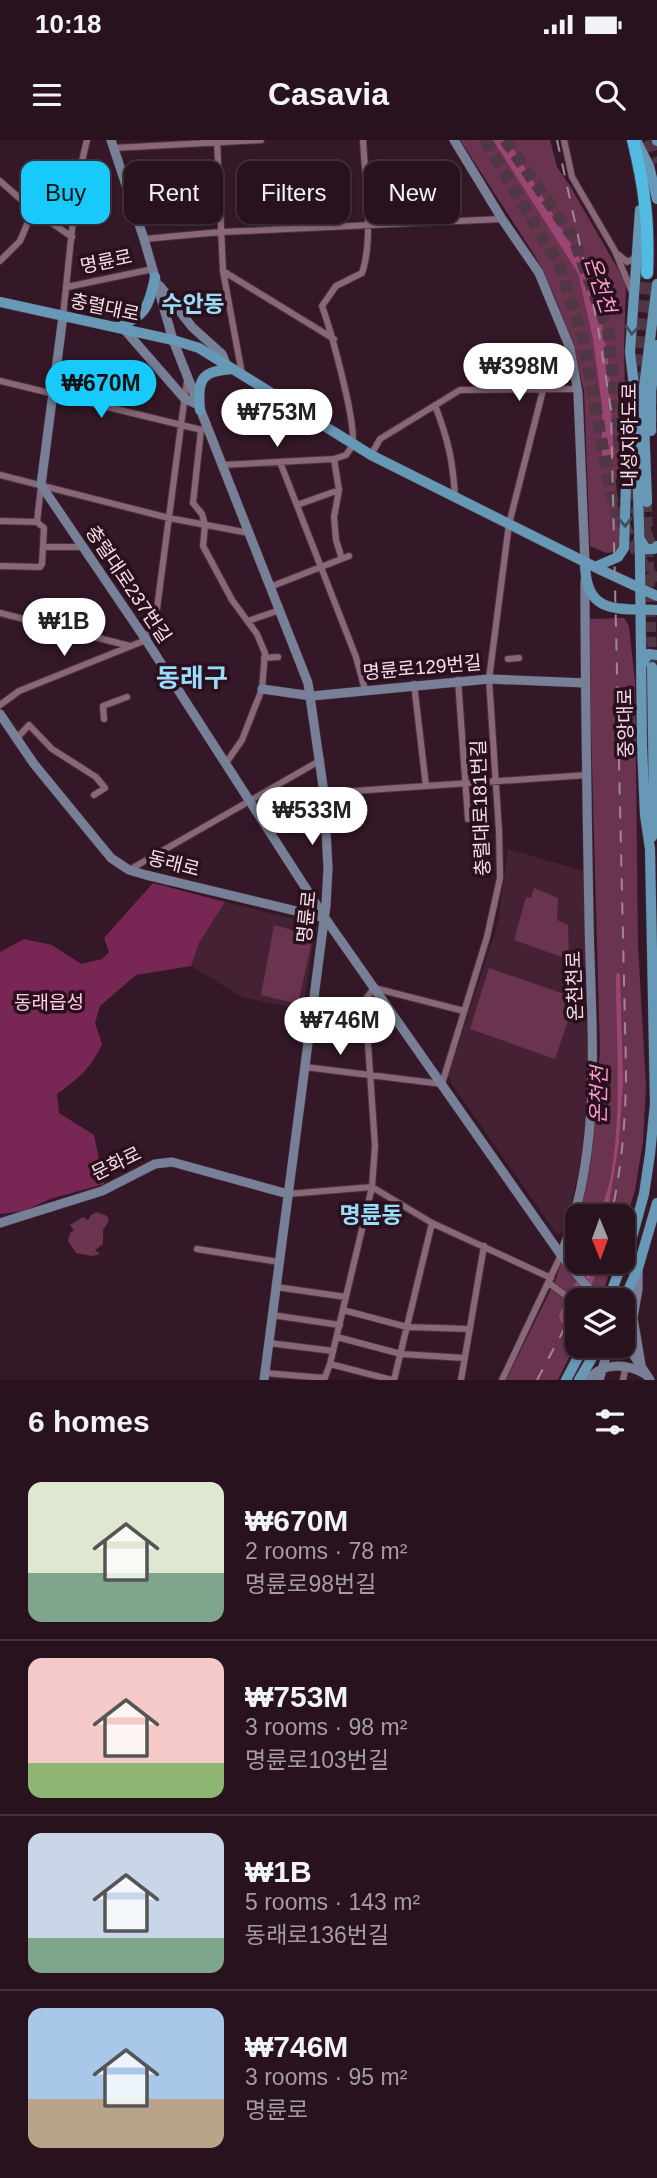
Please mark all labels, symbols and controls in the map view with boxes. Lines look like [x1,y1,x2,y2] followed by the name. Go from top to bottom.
[35,9,102,39] text: 10:18
[28,76,66,114] icon: menu
[268,76,389,112] text: Casavia
[591,76,629,114] icon: search
[21,161,110,224] chip: Buy
[124,161,223,224] chip: Rent
[237,161,350,224] chip: Filters
[364,161,460,224] chip: New
[78,246,134,277] street label: 명륜로
[581,254,621,319] water label: 온천천
[69,290,141,325] street label: 충렬대로
[161,291,225,317] district label: 수안동
[625,324,640,336] one-way arrow
[470,344,568,403] pin: ₩398M
[479,353,559,379] text: ₩398M
[52,360,150,420] pin: ₩670M
[61,370,141,396] text: ₩670M
[619,383,640,487] street label: 내성지하도로
[228,390,326,449] pin: ₩753M
[237,399,317,425] text: ₩753M
[617,517,632,528] one-way arrow
[82,522,175,647] street label: 충렬대로237번길
[30,598,98,658] pin: ₩1B
[38,608,90,634] text: ₩1B
[362,652,482,683] street label: 명륜로129번길
[156,663,228,693] district label: 동래구
[614,688,637,758] street label: 중앙대로
[468,739,493,877] street label: 충렬대로181번길
[263,788,361,847] pin: ₩533M
[272,797,352,823] text: ₩533M
[146,847,202,880] street label: 동래로
[293,890,320,944] street label: 명륜로
[563,951,586,1021] street label: 온천천로
[14,992,84,1013] park label: 동래읍성
[291,998,389,1057] pin: ₩746M
[300,1007,380,1033] text: ₩746M
[586,1063,611,1124] water label: 온천천
[88,1143,144,1184] street label: 문화로
[339,1202,403,1228] district label: 명륜동
[565,1204,635,1274] north arrow
[565,1204,635,1358] map controls
[565,1288,635,1358] button: layers
[591,1403,629,1441] icon: filters
[28,1405,150,1438] text: 6 homes
[245,1504,348,1537] text: ₩670M
[84,1510,168,1594] icon: home
[245,1538,407,1564] text: 2 rooms · 78 m²
[245,1571,376,1597] text: 명륜로98번길
[245,1680,348,1713] text: ₩753M
[84,1686,168,1770] icon: home
[245,1714,407,1740] text: 3 rooms · 98 m²
[245,1747,389,1773] text: 명륜로103번길
[245,1855,312,1888] text: ₩1B
[84,1861,168,1945] icon: home
[245,1889,420,1915] text: 5 rooms · 143 m²
[245,1922,389,1948] text: 동래로136번길
[245,2030,348,2063] text: ₩746M
[84,2036,168,2120] icon: home
[245,2064,407,2090] text: 3 rooms · 95 m²
[245,2097,308,2123] text: 명륜로

